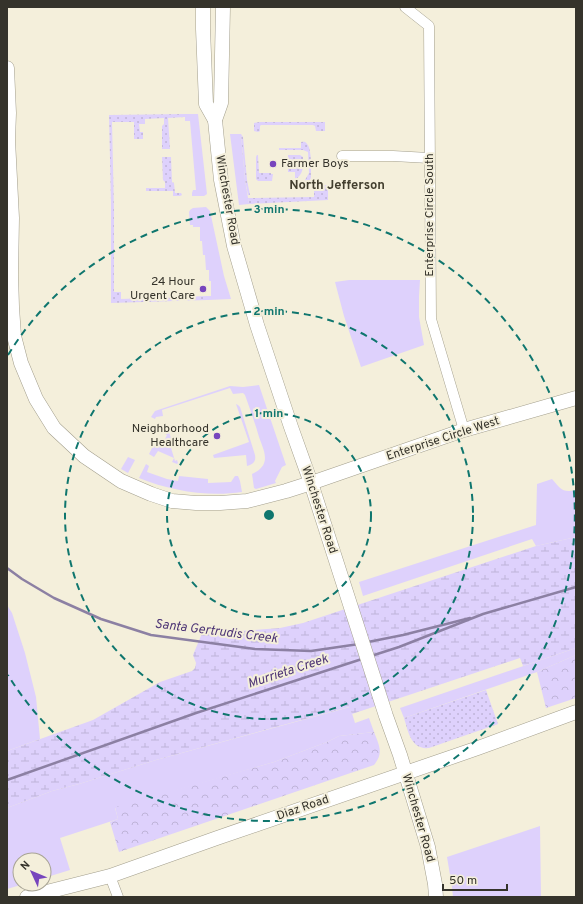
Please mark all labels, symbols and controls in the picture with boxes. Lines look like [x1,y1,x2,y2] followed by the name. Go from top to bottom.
[422,153,438,277] street label: Enterprise Circle South
[211,154,243,246] street label: Winchester Road
[281,156,349,172] place label: Farmer Boys
[268,159,278,169] marker: Farmer Boys
[289,178,385,194] district label: North Jefferson
[253,202,285,218] text: 3 min
[130,274,195,304] place label: 24 Hour Urgent Care
[198,284,208,294] marker: 24 Hour Urgent Care
[253,304,285,320] text: 2 min
[255,406,283,422] text: 1 min
[384,413,502,465] street label: Enterprise Circle West
[132,421,209,451] place label: Neighborhood Healthcare
[212,431,222,441] marker: Neighborhood Healthcare
[297,464,341,556] street label: Winchester Road
[262,508,276,522] centre of rings
[154,617,279,648] water label: Santa Gertrudis Creek
[246,651,331,693] water label: Murrieta Creek
[398,772,438,864] street label: Winchester Road
[275,792,331,824] street label: Diaz Road
[12,852,52,892] north arrow
[18,858,33,873] text: N
[443,866,507,892] scale bar
[449,873,477,889] text: 50 m

